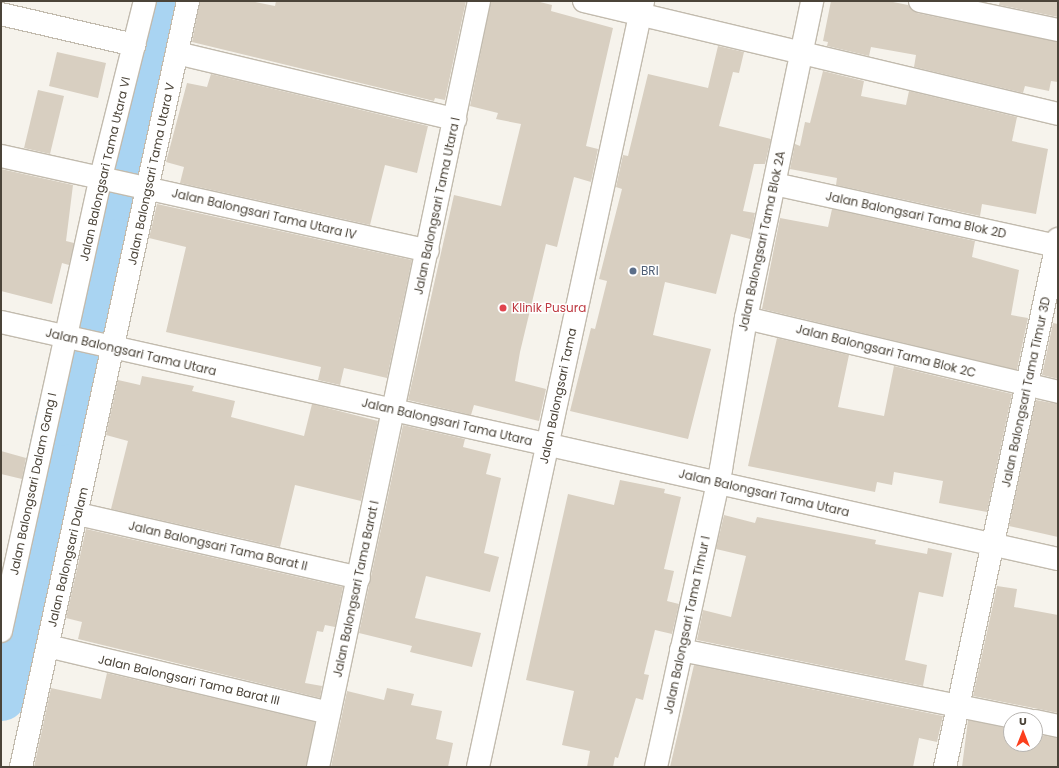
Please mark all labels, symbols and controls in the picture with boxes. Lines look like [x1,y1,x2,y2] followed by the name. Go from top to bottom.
[77,75,133,263] street label: Jalan Balongsari Tama Utara VI
[125,81,177,267] street label: Jalan Balongsari Tama Utara V
[411,116,463,296] street label: Jalan Balongsari Tama Utara I
[736,150,788,332] street label: Jalan Balongsari Tama Blok 2A
[170,186,358,242] street label: Jalan Balongsari Tama Utara IV
[824,189,1008,241] street label: Jalan Balongsari Tama Blok 2D
[641,264,659,278] place label: BRI
[628,266,638,276] marker: BRI
[999,295,1053,489] street label: Jalan Balongsari Tama Timur 3D
[512,301,586,315] place label: Klinik Pusura
[497,302,509,314] marker: Klinik Pusura
[794,322,978,380] street label: Jalan Balongsari Tama Blok 2C
[44,325,218,379] street label: Jalan Balongsari Tama Utara
[537,327,579,465] street label: Jalan Balongsari Tama
[7,392,59,576] street label: Jalan Balongsari Dalam Gang I
[360,395,534,449] street label: Jalan Balongsari Tama Utara
[677,466,851,520] street label: Jalan Balongsari Tama Utara
[45,486,91,628] street label: Jalan Balongsari Dalam
[330,499,382,679] street label: Jalan Balongsari Tama Barat I
[127,518,309,574] street label: Jalan Balongsari Tama Barat II
[661,535,713,715] street label: Jalan Balongsari Tama Timur I
[97,652,281,708] street label: Jalan Balongsari Tama Barat III
[1003,712,1043,752] north arrow
[1019,713,1027,729] text: U

